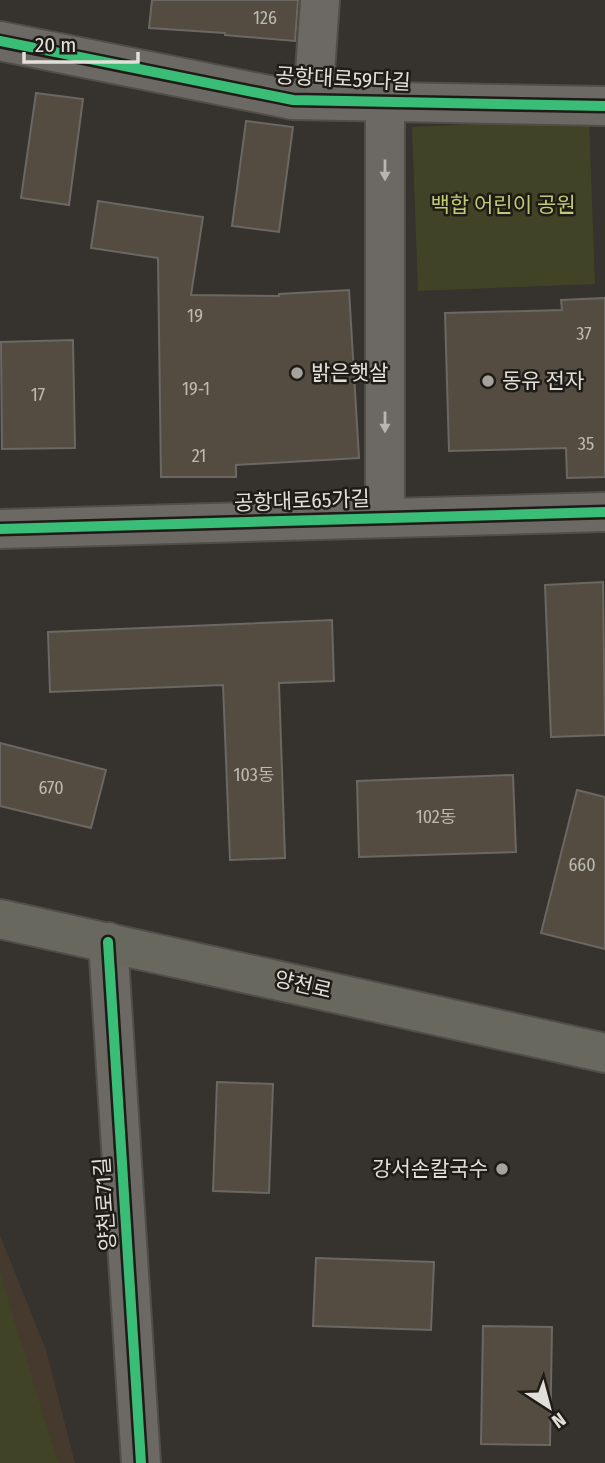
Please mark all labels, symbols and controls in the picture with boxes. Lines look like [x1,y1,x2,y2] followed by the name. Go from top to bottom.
[253,7,277,29] house number: 126
[24,21,138,65] scale bar
[35,32,76,58] text: 20 m
[275,62,411,96] street label: 공항대로59다길
[379,159,391,181] one-way arrow
[430,192,576,218] park label: 백합 어린이 공원
[187,305,203,327] house number: 19
[576,323,592,345] house number: 37
[311,360,388,386] place label: 밝은햇살
[289,365,305,381] marker: 밝은햇살
[502,368,584,394] place label: 동유 전자
[480,373,496,389] marker: 동유 전자
[182,378,210,400] house number: 19-1
[31,384,45,406] house number: 17
[379,411,391,433] one-way arrow
[578,433,594,455] house number: 35
[192,445,206,467] house number: 21
[234,486,370,516] street label: 공항대로65가길
[234,764,274,786] house number: 103동
[38,777,64,799] house number: 670
[416,806,456,828] house number: 102동
[568,854,596,876] house number: 660
[272,966,334,1004] street label: 양천로
[89,1156,121,1252] street label: 양천로71길
[372,1156,488,1182] place label: 강서손칼국수
[494,1161,510,1177] marker: 강서손칼국수
[514,1372,584,1442] north arrow
[547,1408,570,1433] text: N

